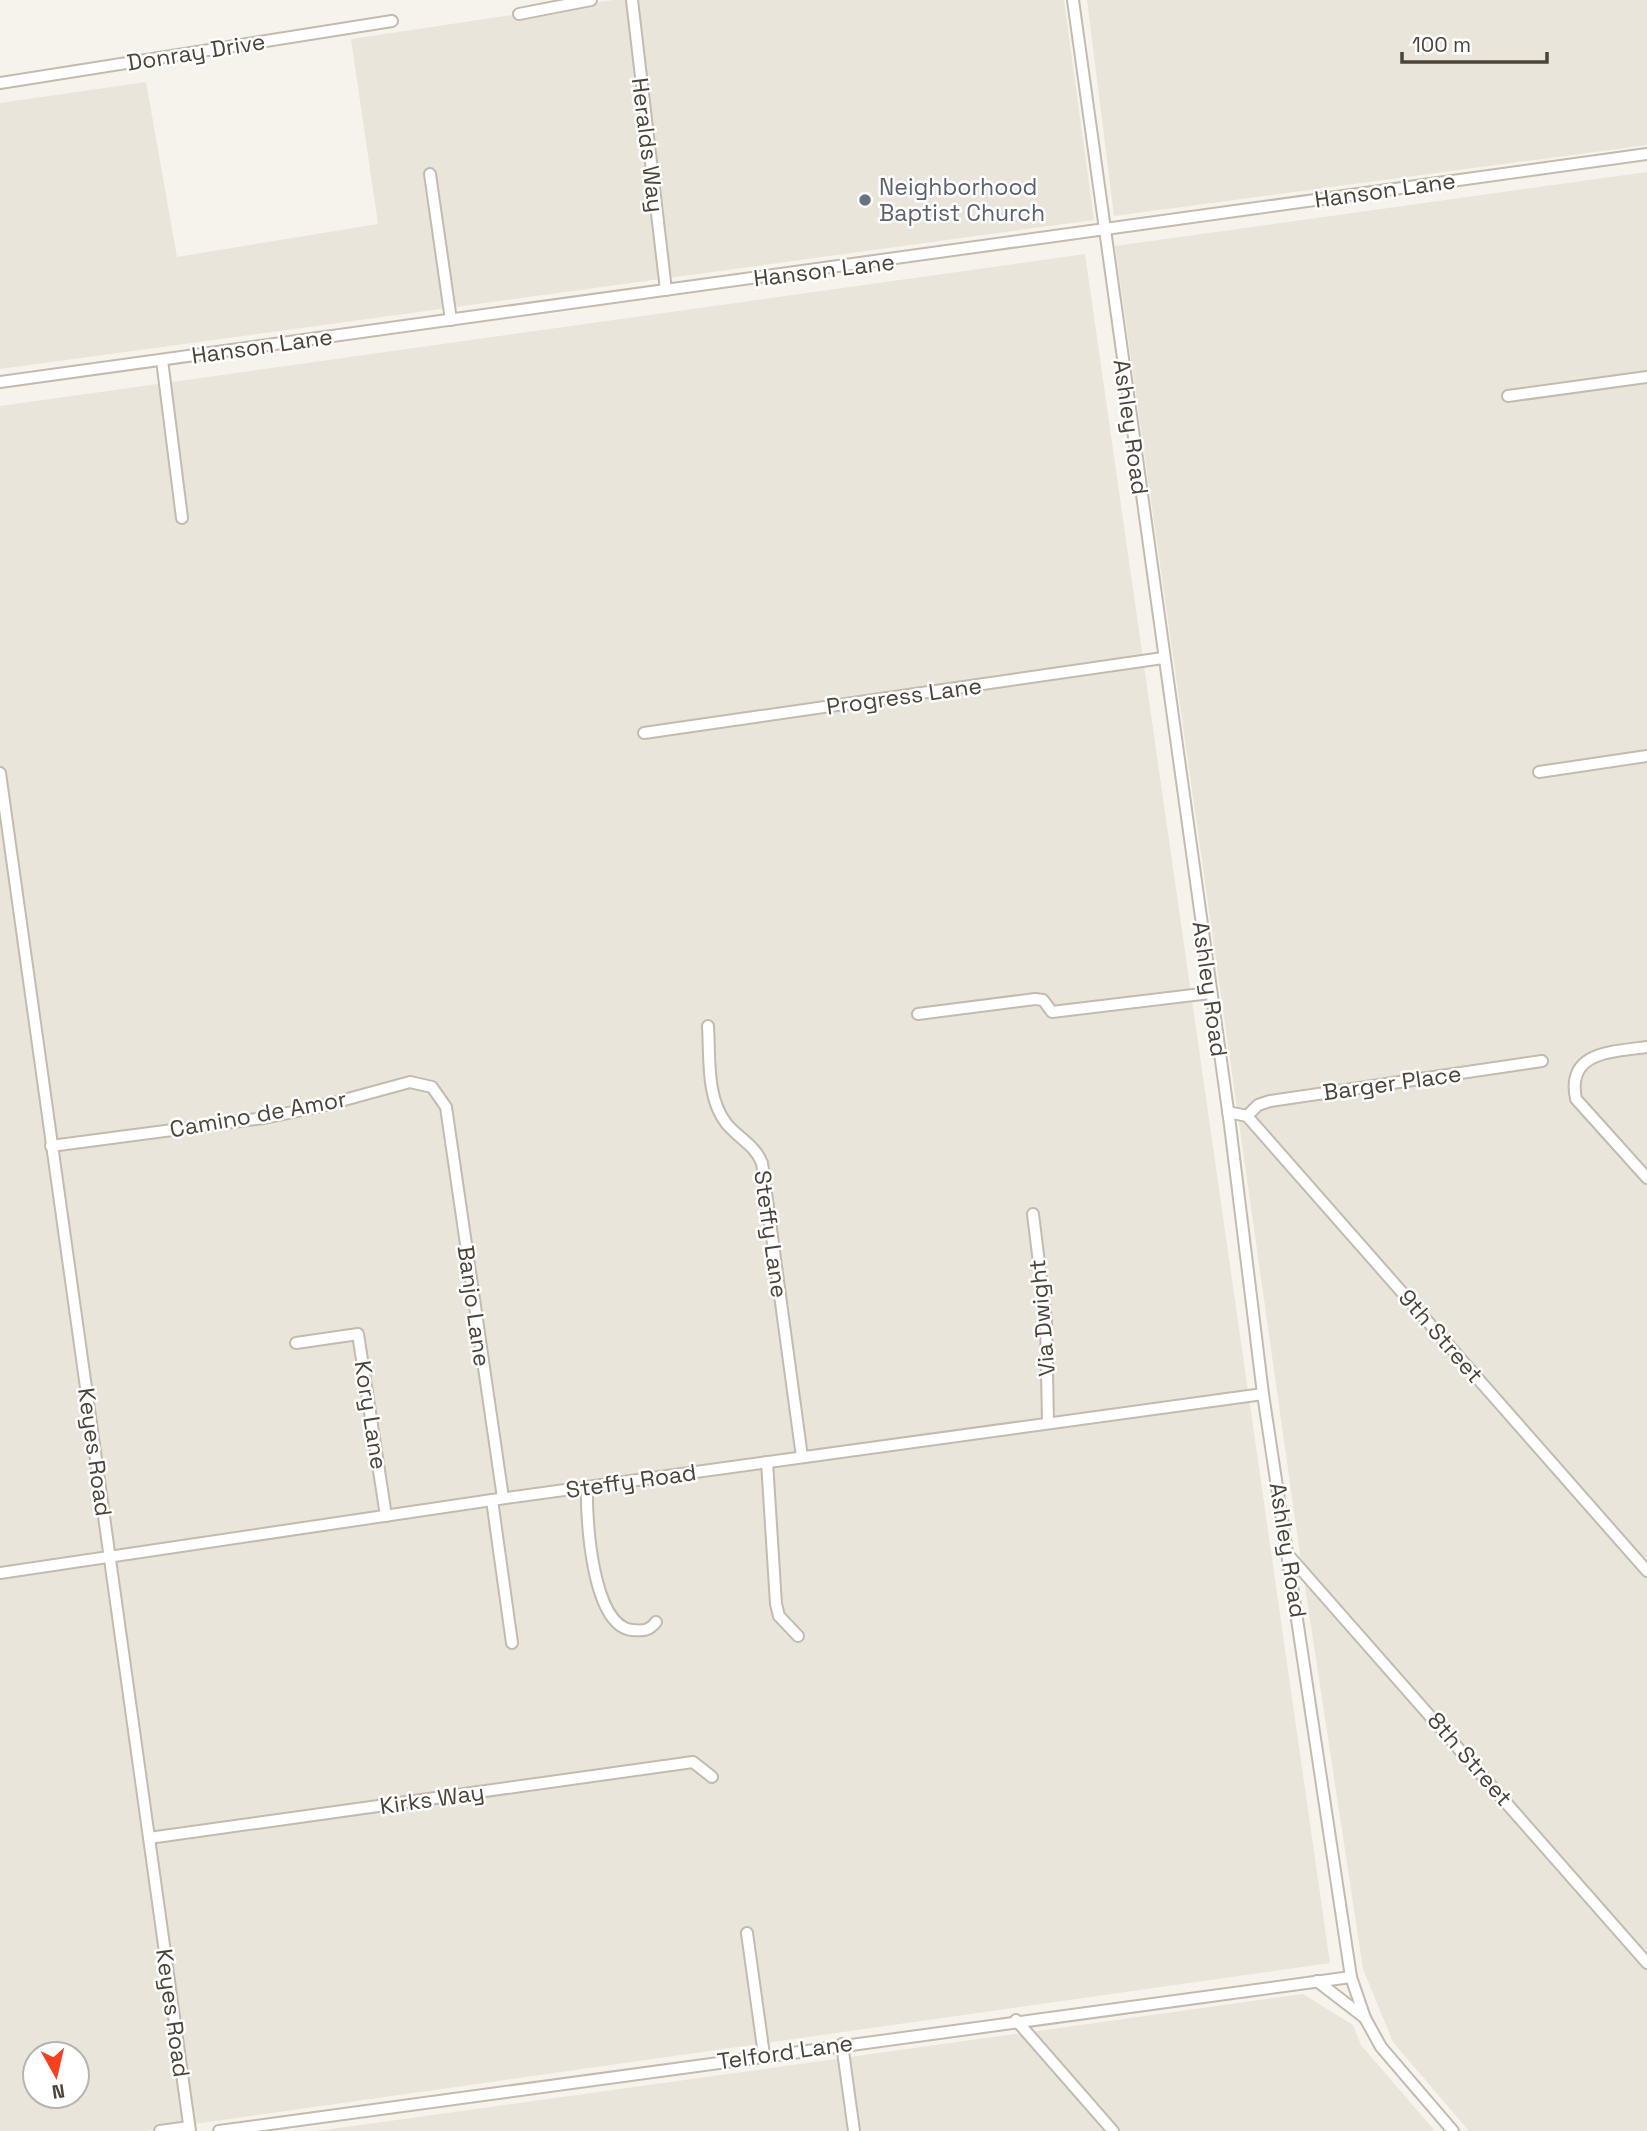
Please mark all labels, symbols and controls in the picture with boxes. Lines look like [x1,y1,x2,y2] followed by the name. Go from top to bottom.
[1402,21,1547,65] scale bar
[125,26,267,78] street label: Donray Drive
[1412,31,1471,58] text: 100 m
[625,76,671,214] street label: Heralds Way
[1312,165,1458,215] street label: Hanson Lane
[879,172,1045,228] place label: Neighborhood Baptist Church
[857,192,873,208] marker: Neighborhood Baptist Church
[752,246,896,294] street label: Hanson Lane
[189,321,335,371] street label: Hanson Lane
[1107,357,1155,497] street label: Ashley Road
[824,670,984,722] street label: Progress Lane
[1186,919,1234,1059] street label: Ashley Road
[1321,1058,1463,1108] street label: Barger Place
[167,1084,349,1144] street label: Camino de Amor
[747,1168,795,1300] street label: Steffy Lane
[451,1244,497,1368] street label: Banjo Lane
[1022,1258,1062,1378] street label: Via Dwight
[1392,1283,1490,1389] street label: 9th Street
[348,1358,394,1472] street label: Kory Lane
[71,1386,119,1518] street label: Keyes Road
[564,1457,698,1505] street label: Steffy Road
[1263,1480,1313,1620] street label: Ashley Road
[1421,1706,1519,1812] street label: 8th Street
[378,1777,486,1821] street label: Kirks Way
[149,1947,197,2079] street label: Keyes Road
[715,2028,855,2076] street label: Telford Lane
[21,2040,91,2110] north arrow
[50,2078,66,2105] text: N

